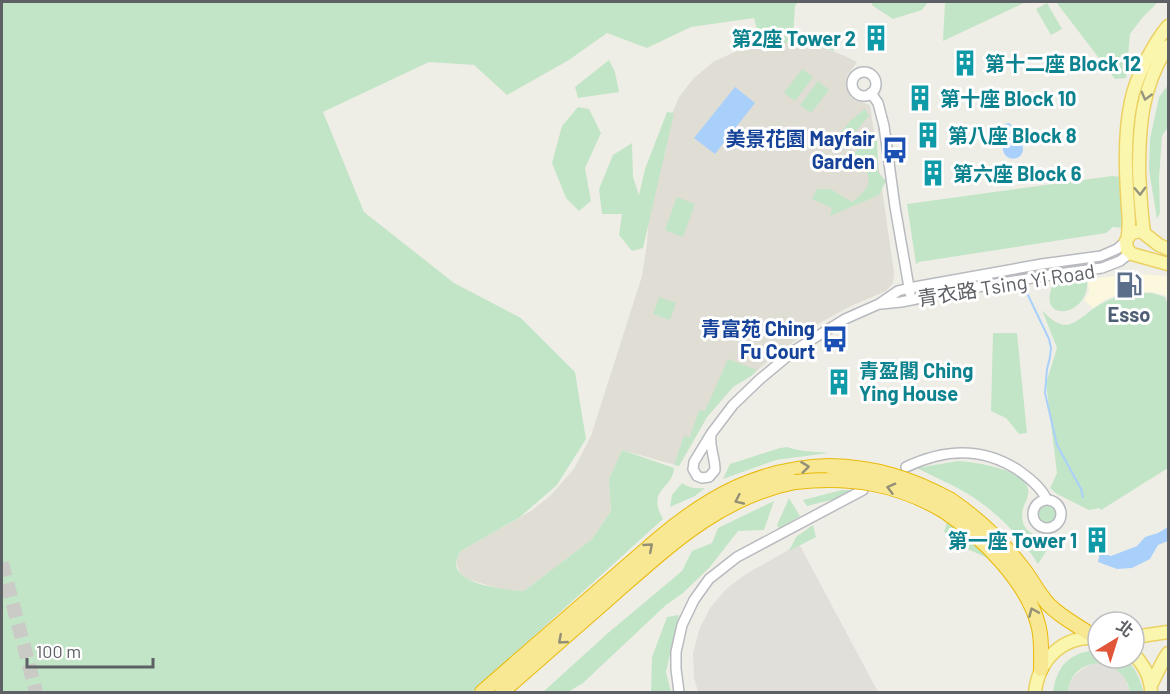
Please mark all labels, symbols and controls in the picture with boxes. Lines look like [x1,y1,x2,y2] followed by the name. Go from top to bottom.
[861,23,891,53] building icon: 第2座 Tower 2
[731,26,856,50] place label: 第2座 Tower 2
[950,48,980,78] building icon: 第十二座 Block 12
[985,51,1141,75] place label: 第十二座 Block 12
[905,83,935,113] building icon: 第十座 Block 10
[940,86,1076,110] place label: 第十座 Block 10
[1141,90,1153,101] one-way arrow
[913,120,943,150] building icon: 第八座 Block 8
[948,123,1077,147] place label: 第八座 Block 8
[725,126,875,173] place label: 美景花園 Mayfair Garden
[880,135,910,165] bus stop icon: 美景花園 Mayfair Garden
[918,158,948,188] building icon: 第六座 Block 6
[953,161,1082,185] place label: 第六座 Block 6
[1134,187,1146,196] one-way arrow
[916,258,1096,310] street label: 青衣路 Tsing Yi Road
[1114,270,1144,300] fuel station icon: Esso
[1108,302,1150,326] place label: Esso
[701,316,815,363] place label: 青富苑 Ching Fu Court
[820,324,850,354] bus stop icon: 青富苑 Ching Fu Court
[859,358,973,405] place label: 青盈閣 Ching Ying House
[824,367,854,397] building icon: 青盈閣 Ching Ying House
[800,462,809,474] one-way arrow
[886,483,897,495] one-way arrow
[735,492,746,504] one-way arrow
[1082,525,1112,555] building icon: 第一座 Tower 1
[948,528,1077,552] place label: 第一座 Tower 1
[642,543,653,554] one-way arrow
[1028,607,1040,618] one-way arrow
[1086,610,1146,670] north arrow
[1113,615,1138,640] text: 北
[27,631,153,669] scale bar
[558,633,569,644] one-way arrow
[36,640,81,662] text: 100 m

